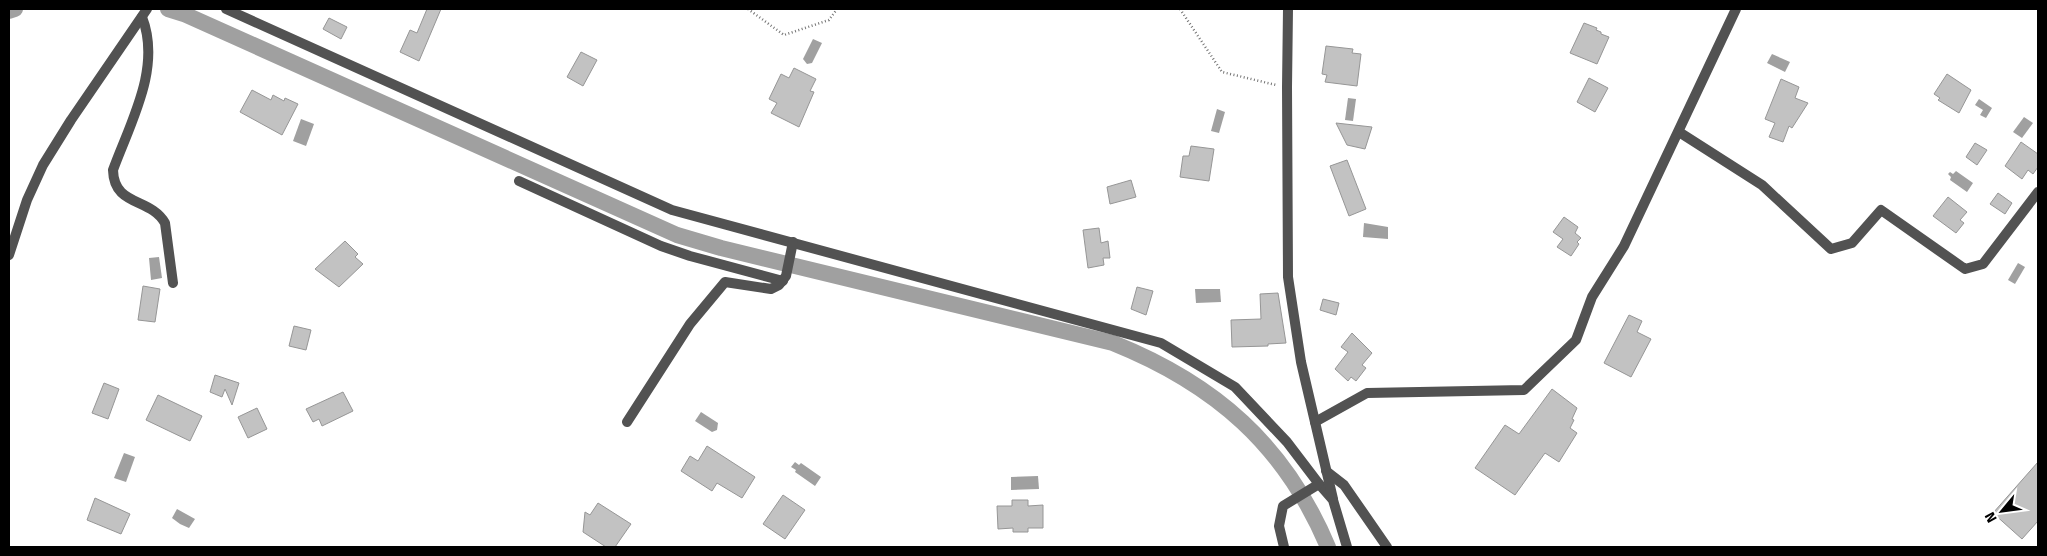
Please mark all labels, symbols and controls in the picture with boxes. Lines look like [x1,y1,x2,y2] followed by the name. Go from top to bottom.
[1977,486,2027,536] north arrow
[1981,509,2001,525] text: N

